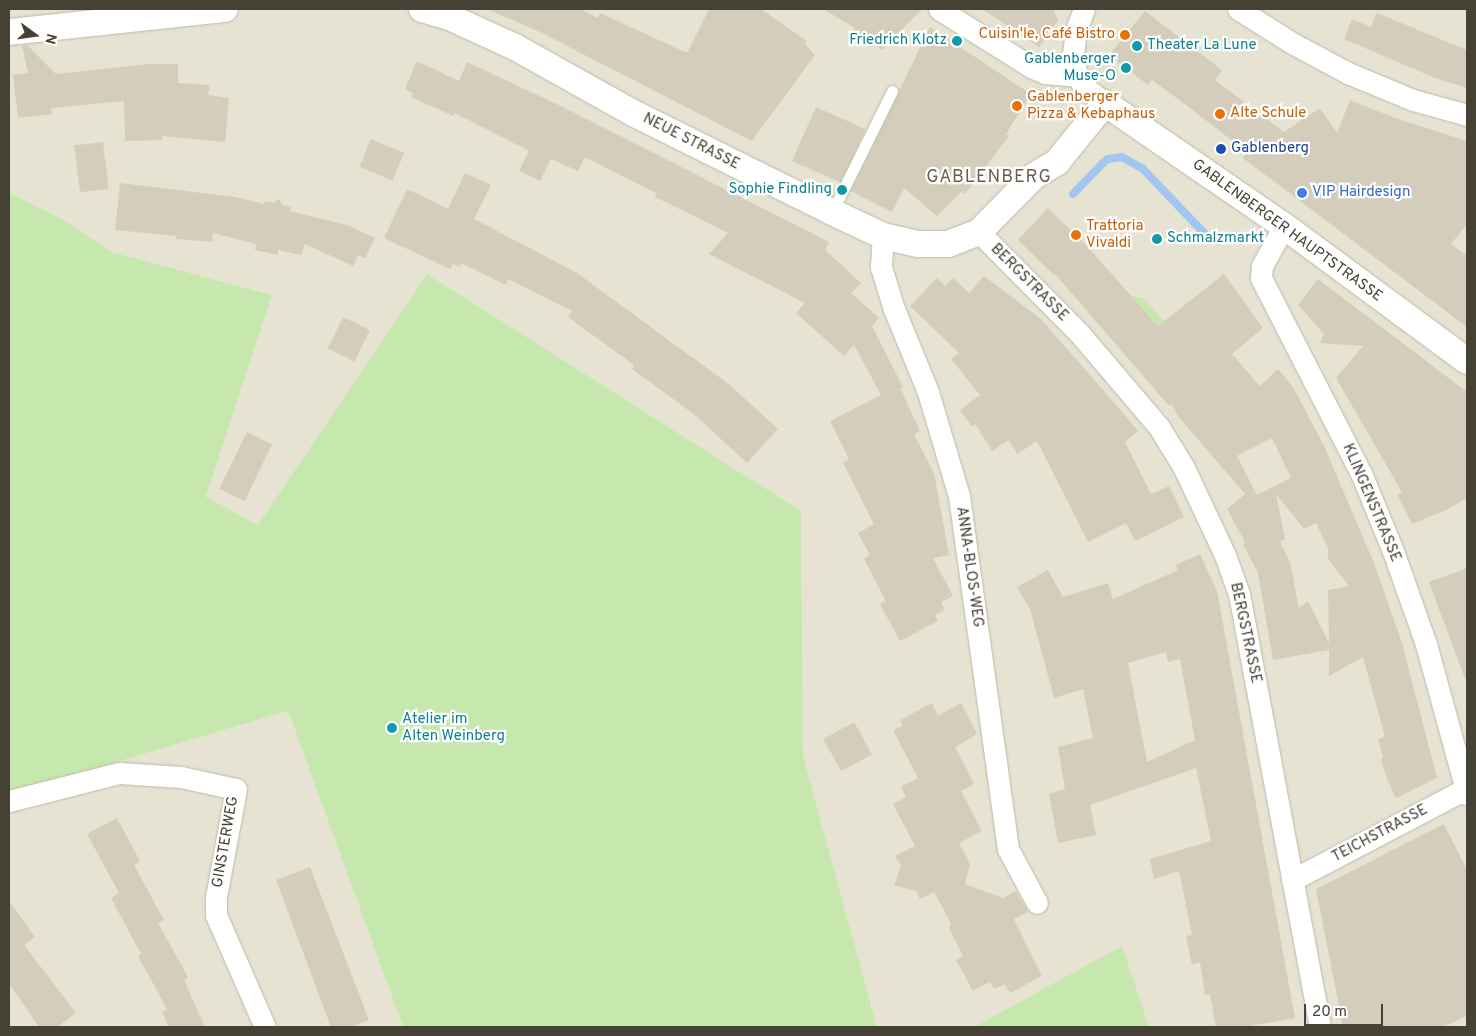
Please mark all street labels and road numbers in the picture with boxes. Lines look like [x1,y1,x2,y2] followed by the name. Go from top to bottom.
[640,110,742,174] street label: NEUE STRASSE
[1188,156,1386,306] street label: GABLENBERGER HAUPTSTRASSE
[986,240,1072,326] street label: BERGSTRASSE
[1338,441,1404,565] street label: KLINGENSTRASSE
[952,505,986,629] street label: ANNA-BLOS-WEG
[1226,581,1264,685] street label: BERGSTRASSE
[209,795,243,889] street label: GINSTERWEG
[1329,801,1431,867] street label: TEICHSTRASSE

